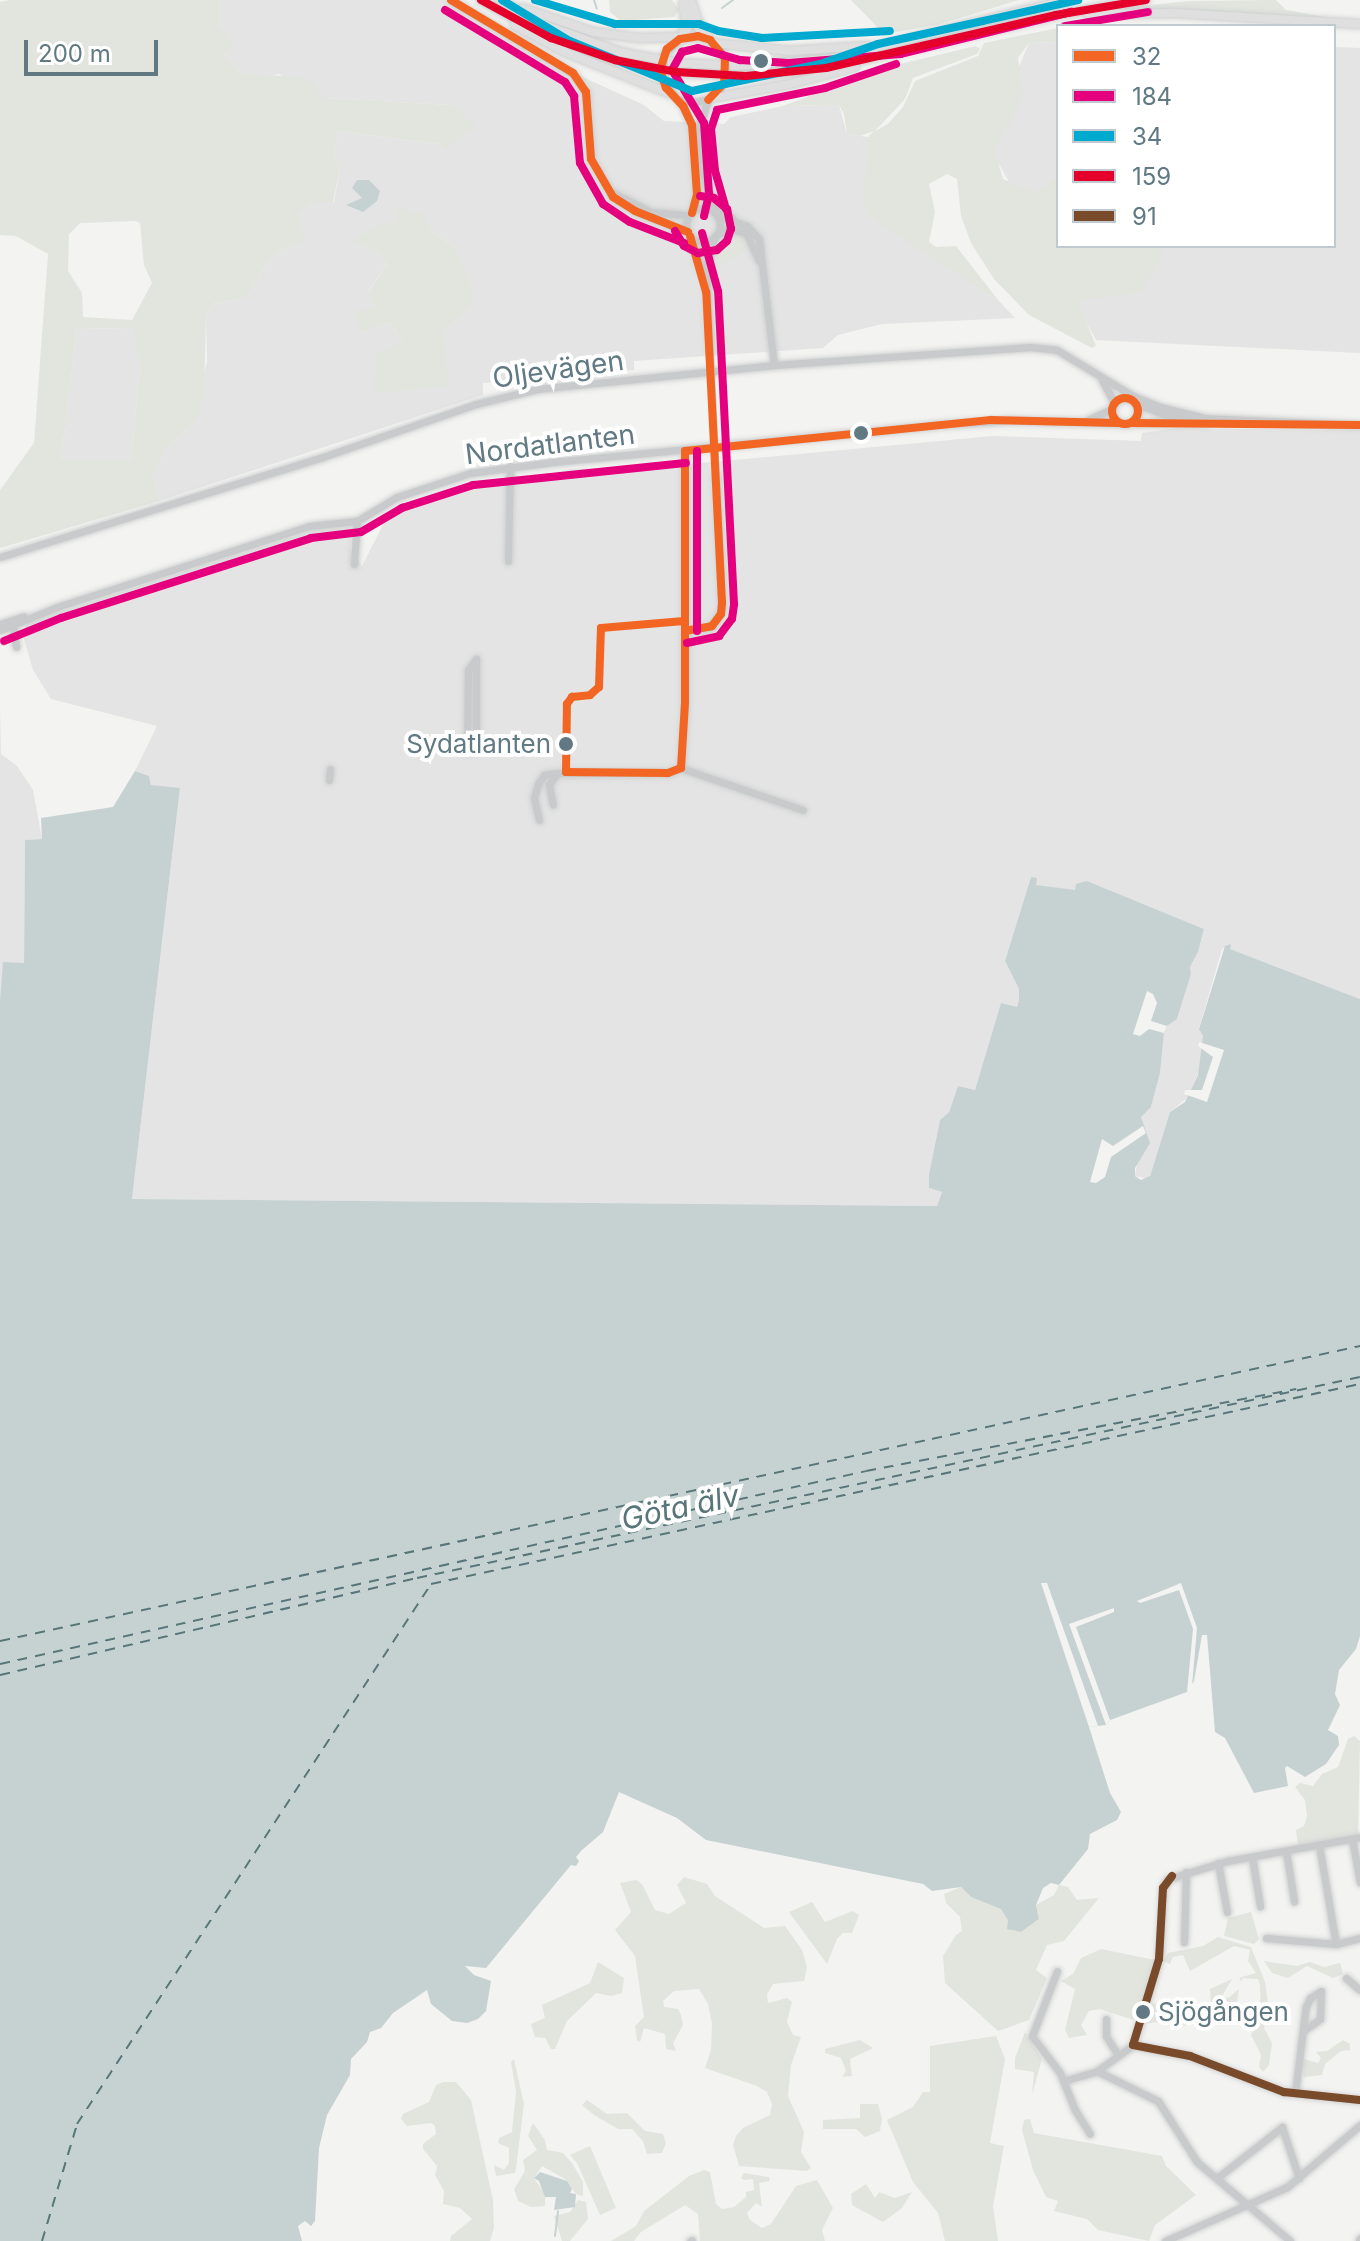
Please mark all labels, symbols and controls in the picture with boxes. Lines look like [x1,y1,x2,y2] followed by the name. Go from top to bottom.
[28,24,162,74] scale bar
[1056,24,1336,248] legend
[38,39,111,68] text: 200 m
[1132,42,1161,71] text: 32
[753,53,769,69] unlabelled marker
[1132,82,1172,111] text: 184
[1132,122,1162,151] text: 34
[1132,162,1171,191] text: 159
[1132,202,1157,231] text: 91
[490,343,626,395] street label: Oljevägen
[463,417,637,471] street label: Nordatlanten
[853,425,869,441] unlabelled marker
[406,728,551,760] place label: Sydatlanten
[558,736,574,752] marker: Sydatlanten
[618,1477,742,1537] water label: Göta älv
[1158,1996,1289,2028] place label: Sjögången
[1135,2004,1151,2020] marker: Sjögången

